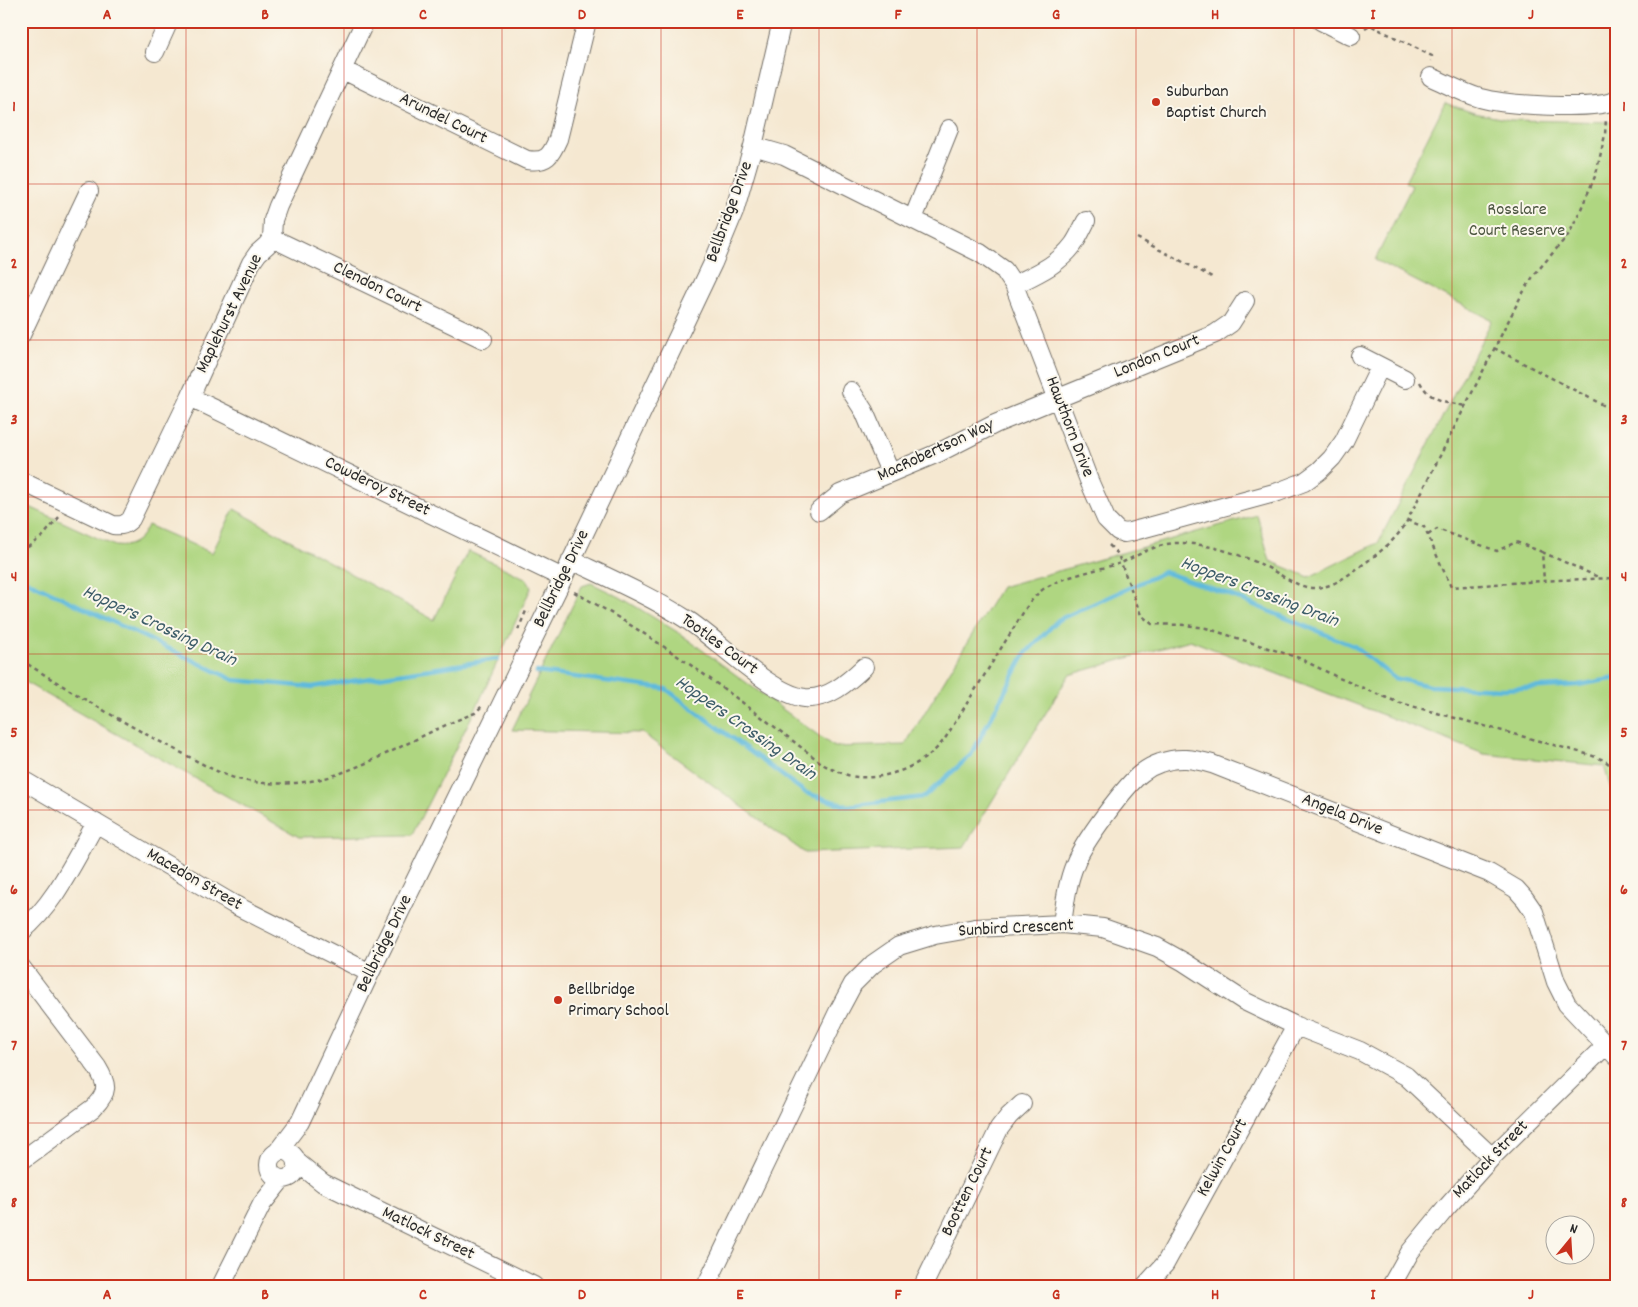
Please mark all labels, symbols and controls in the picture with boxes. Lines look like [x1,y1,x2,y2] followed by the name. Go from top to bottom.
[103,4,112,27] text: A
[261,4,269,27] text: B
[419,4,427,27] text: C
[578,4,587,27] text: D
[736,4,744,27] text: E
[894,4,902,27] text: F
[1052,4,1060,27] text: G
[1211,4,1219,27] text: H
[1371,4,1377,27] text: I
[1528,4,1534,27] text: J
[1166,80,1267,126] place label: Suburban Baptist Church
[395,87,492,151] street label: Arundel Court
[12,96,16,119] text: 1
[1150,96,1162,108] marker: Suburban Baptist Church
[1622,96,1626,119] text: 1
[700,158,760,266] street label: Bellbridge Drive
[1469,198,1565,244] park label: Rosslare Court Reserve
[190,250,270,378] street label: Maplehurst Avenue
[11,253,18,276] text: 2
[1621,253,1628,276] text: 2
[328,256,426,320] street label: Clendon Court
[1110,328,1204,386] street label: London Court
[1038,373,1100,481] street label: Hawthorn Drive
[10,409,18,432] text: 3
[1620,409,1628,432] text: 3
[874,413,999,489] street label: MacRobertson Way
[320,451,434,524] street label: Cowderoy Street
[528,526,596,632] street label: Bellbridge Drive
[1176,550,1343,636] water label: Hoppers Crossing Drain
[11,566,17,589] text: 4
[1621,566,1627,589] text: 4
[77,579,242,675] water label: Hoppers Crossing Drain
[675,608,763,682] street label: Tootles Court
[669,670,822,789] water label: Hoppers Crossing Drain
[10,722,18,745] text: 5
[1620,722,1628,745] text: 5
[1298,787,1386,843] street label: Angela Drive
[142,842,247,918] street label: Macedon Street
[10,879,18,902] text: 6
[1620,879,1628,902] text: 6
[351,891,419,997] street label: Bellbridge Drive
[958,913,1075,945] street label: Sunbird Crescent
[568,978,669,1024] place label: Bellbridge Primary School
[552,994,564,1006] marker: Bellbridge Primary School
[11,1035,17,1058] text: 7
[1621,1035,1627,1058] text: 7
[1191,1114,1255,1202] street label: Kelwin Court
[1447,1115,1535,1205] street label: Matlock Street
[936,1143,1000,1241] street label: Bootten Court
[11,1192,18,1215] text: 8
[1621,1192,1628,1215] text: 8
[377,1201,479,1267] street label: Matlock Street
[1546,1214,1596,1264] north arrow
[1567,1219,1580,1240] text: N
[103,1284,112,1307] text: A
[261,1284,269,1307] text: B
[419,1284,427,1307] text: C
[578,1284,587,1307] text: D
[736,1284,744,1307] text: E
[894,1284,902,1307] text: F
[1052,1284,1060,1307] text: G
[1211,1284,1219,1307] text: H
[1371,1284,1377,1307] text: I
[1528,1284,1534,1307] text: J

